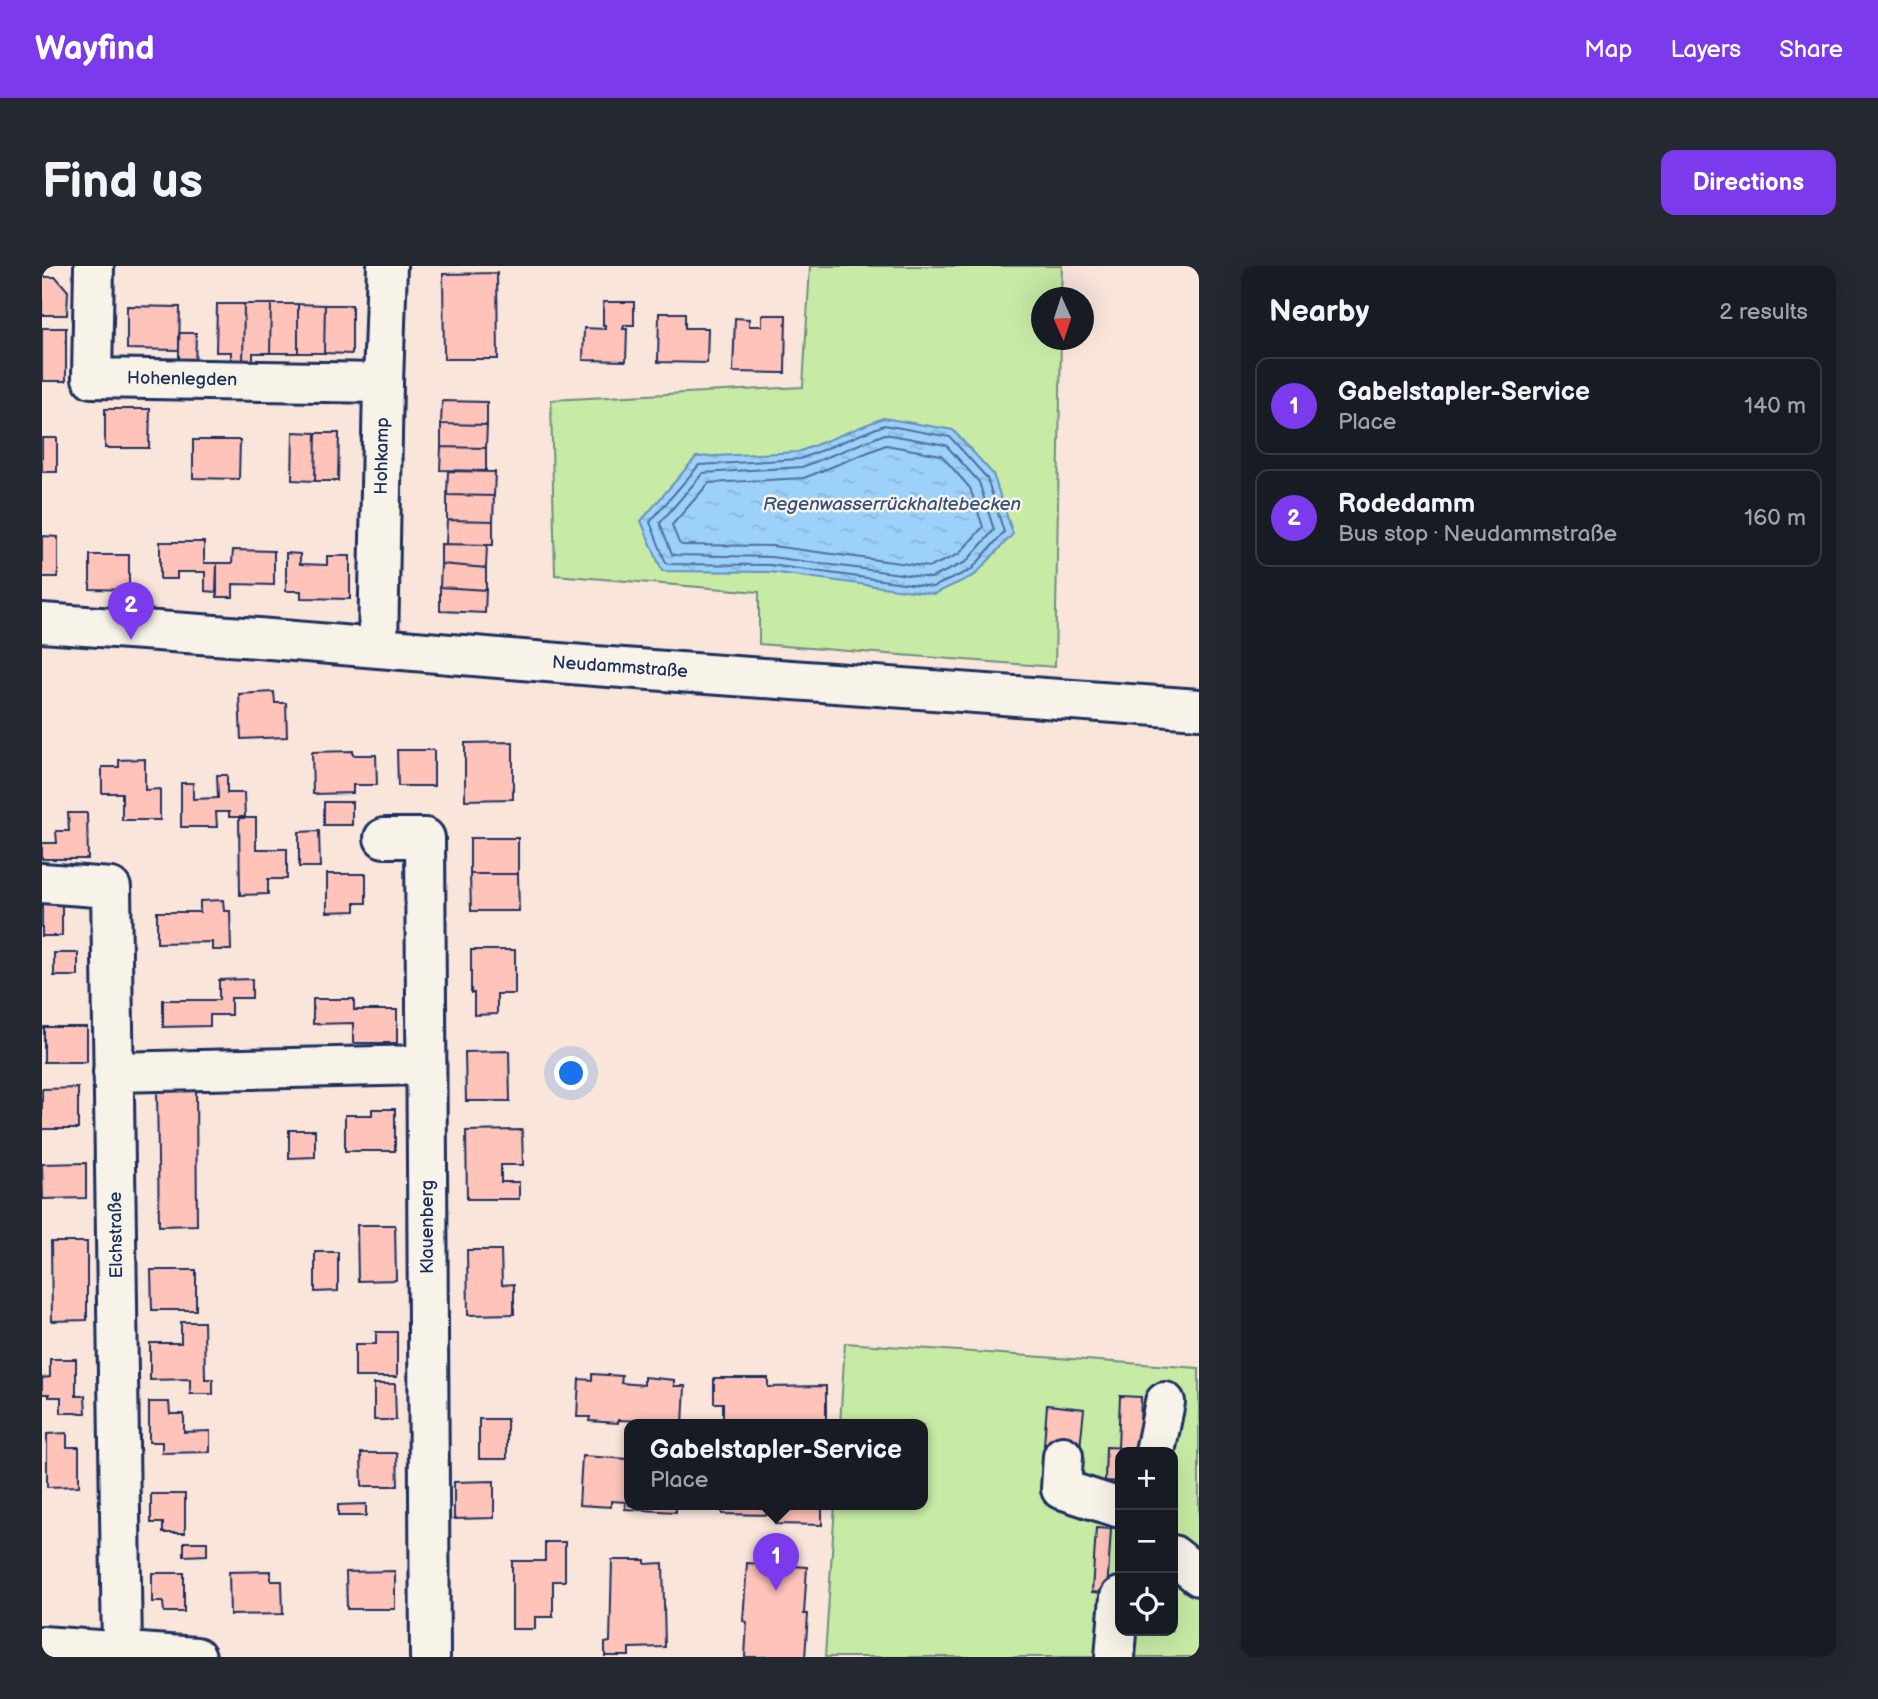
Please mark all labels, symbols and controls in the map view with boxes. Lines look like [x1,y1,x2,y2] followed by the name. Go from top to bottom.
[35,29,154,69] text: Wayfind
[1584,35,1632,64] text: Map
[1670,35,1741,64] text: Layers
[1779,35,1843,64] text: Share
[1661,150,1836,215] button: Directions
[42,153,203,212] text: Find us
[1031,287,1094,350] north arrow
[1269,294,1369,330] text: Nearby
[1719,298,1808,326] text: 2 results
[127,368,237,390] street label: Hohenlegden
[1338,377,1590,408] text: Gabelstapler-Service
[1289,392,1299,420] text: 1
[1744,392,1806,420] text: 140 m
[1338,408,1396,436] text: Place
[371,417,393,495] street label: Hohkamp
[1338,489,1475,520] text: Rodedamm
[763,493,1021,516] water label: Regenwasserrückhaltebecken
[1287,504,1301,532] text: 2
[1744,504,1806,532] text: 160 m
[1338,520,1617,548] text: Bus stop · Neudammstraße
[108,582,154,640] pin: 2
[551,652,689,682] street label: Neudammstraße
[554,1056,588,1090] your location
[417,1180,438,1274] street label: Klauenberg
[105,1191,127,1279] street label: Elchstraße
[624,1419,928,1510] popup
[650,1435,902,1466] text: Gabelstapler-Service
[1115,1447,1178,1636] map controls
[1115,1447,1178,1510] button: +
[650,1466,708,1494] text: Place
[1115,1510,1178,1573] button: −
[753,1533,799,1591] pin: 1
[1115,1573,1178,1636] button: locate

